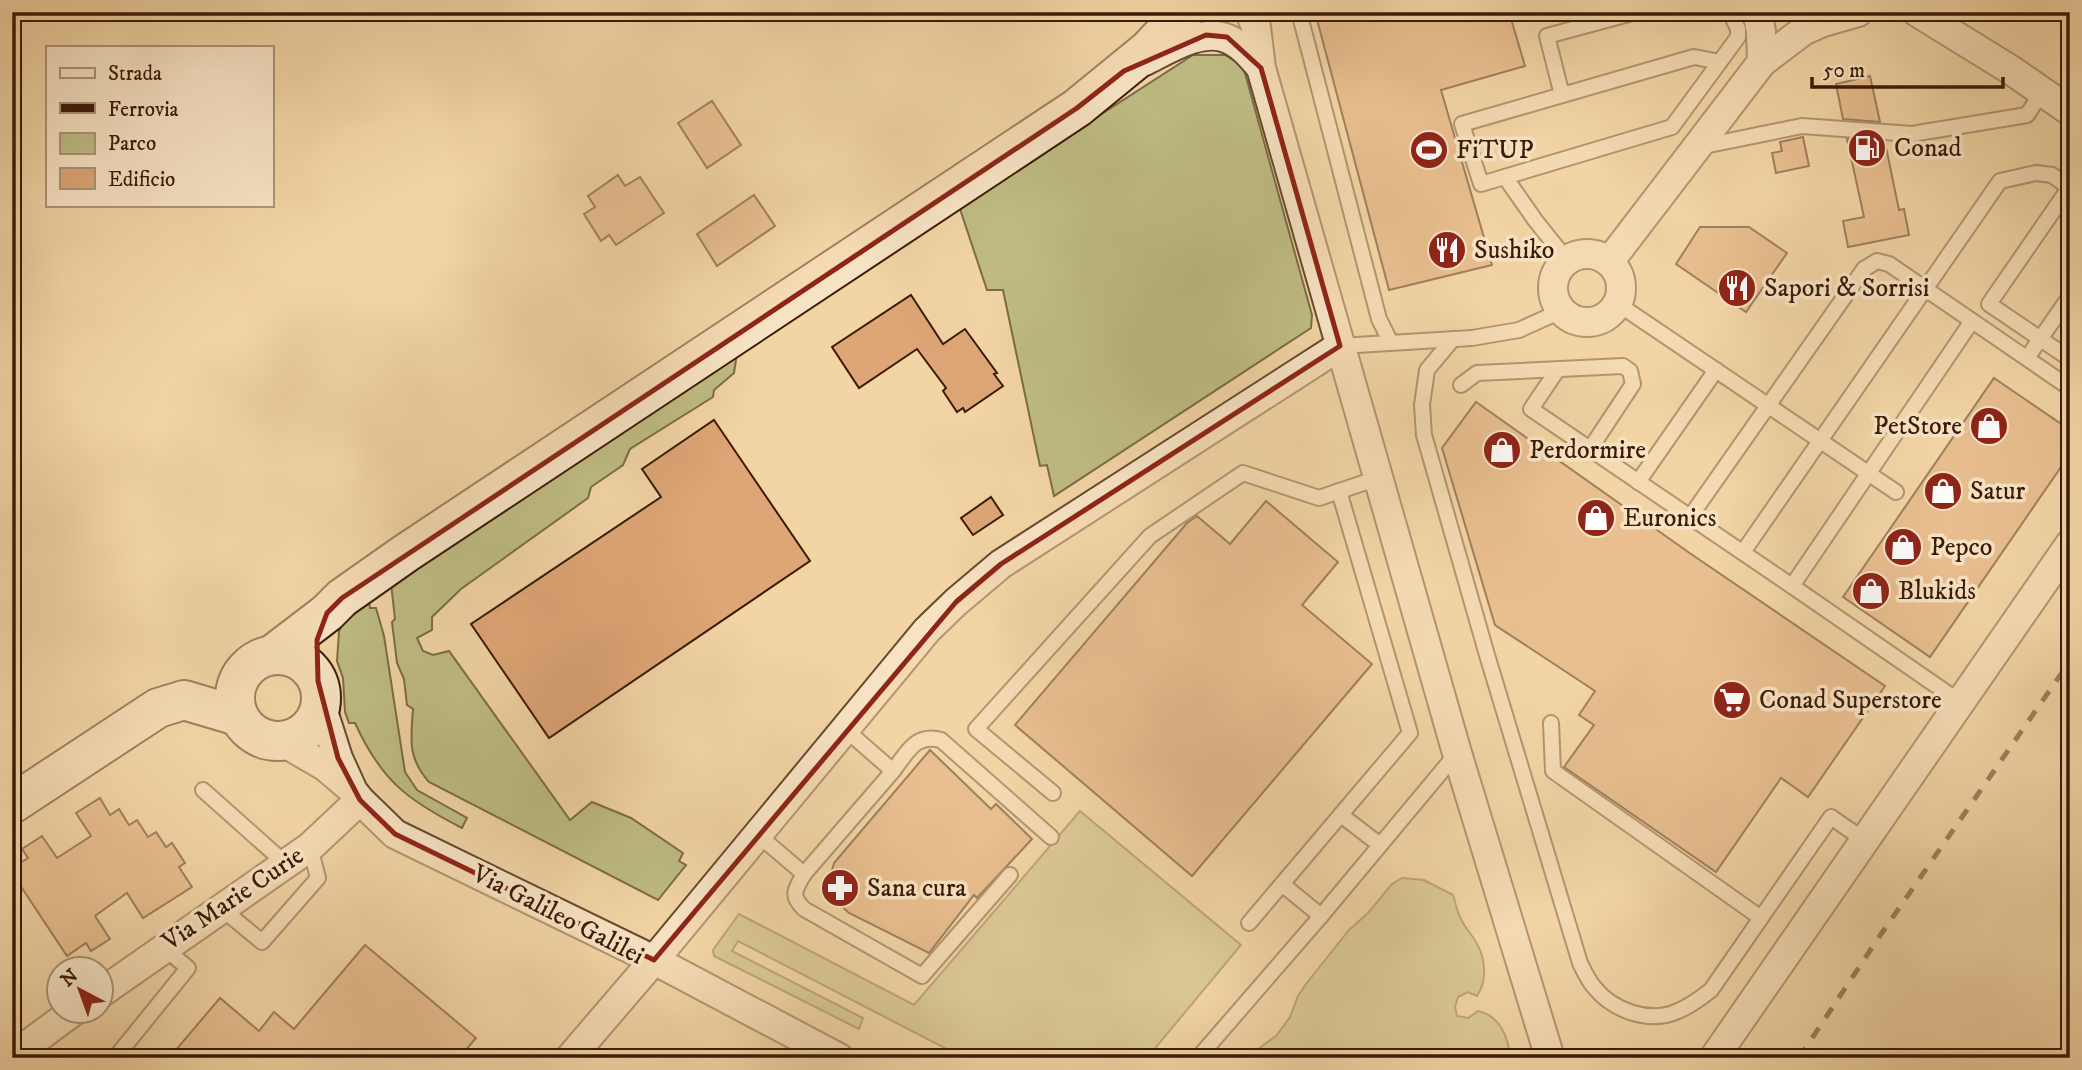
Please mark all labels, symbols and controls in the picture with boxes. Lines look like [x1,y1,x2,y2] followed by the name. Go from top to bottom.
[46,46,273,206] legend
[1812,46,2003,90] scale bar
[1823,58,1865,84] text: 50 m
[108,61,162,87] text: Strada
[108,97,179,123] text: Ferrovia
[1846,127,1888,169] fuel station icon: Conad
[1408,129,1450,171] sports icon: FiTUP
[108,131,156,157] text: Parco
[1894,132,1962,165] place label: Conad
[1456,134,1534,167] place label: FiTUP
[108,167,175,193] text: Edificio
[1426,229,1468,271] restaurant icon: Sushiko
[1474,234,1555,267] place label: Sushiko
[1716,267,1758,309] restaurant icon: Sapori & Sorrisi
[1764,272,1929,305] place label: Sapori & Sorrisi
[1968,405,2010,447] shop icon: PetStore
[1873,410,1962,443] place label: PetStore
[1481,429,1523,471] shop icon: Perdormire
[1529,434,1646,467] place label: Perdormire
[1922,470,1964,512] shop icon: Satur
[1970,475,2026,508] place label: Satur
[1575,497,1617,539] shop icon: Euronics
[1623,502,1716,535] place label: Euronics
[1882,526,1924,568] shop icon: Pepco
[1930,531,1992,564] place label: Pepco
[1850,570,1892,612] shop icon: Blukids
[1898,575,1976,608] place label: Blukids
[1711,679,1753,721] supermarket icon: Conad Superstore
[1759,684,1942,717] place label: Conad Superstore
[155,839,310,959] street label: Via Marie Curie
[465,857,650,973] street label: Via Galileo Galilei
[819,867,861,909] pharmacy icon: Sana cura
[867,872,966,905] place label: Sana cura
[46,954,116,1024] north arrow
[56,964,84,992] text: N

